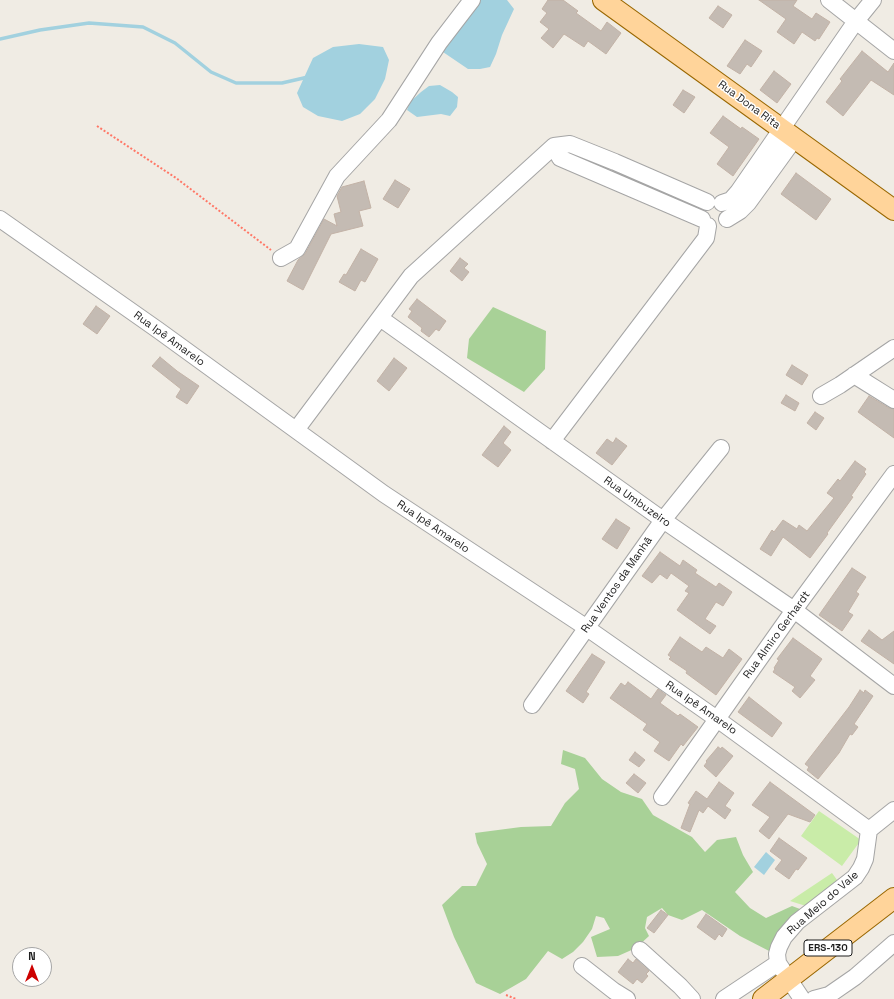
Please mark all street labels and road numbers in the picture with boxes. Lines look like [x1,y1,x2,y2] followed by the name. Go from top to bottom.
[715,78,783,132] street label: Rua Dona Rita
[131,309,207,369] street label: Rua Ipê Amarelo
[601,474,673,530] street label: Rua Umbuzeiro
[394,498,472,556] street label: Rua Ipê Amarelo
[579,534,655,636] street label: Rua Ventos da Manhã
[741,589,813,681] street label: Rua Almiro Gerhardt
[663,678,739,738] street label: Rua Ipê Amarelo
[785,869,861,937] street label: Rua Meio do Vale
[804,940,852,956] road number: ERS-130

